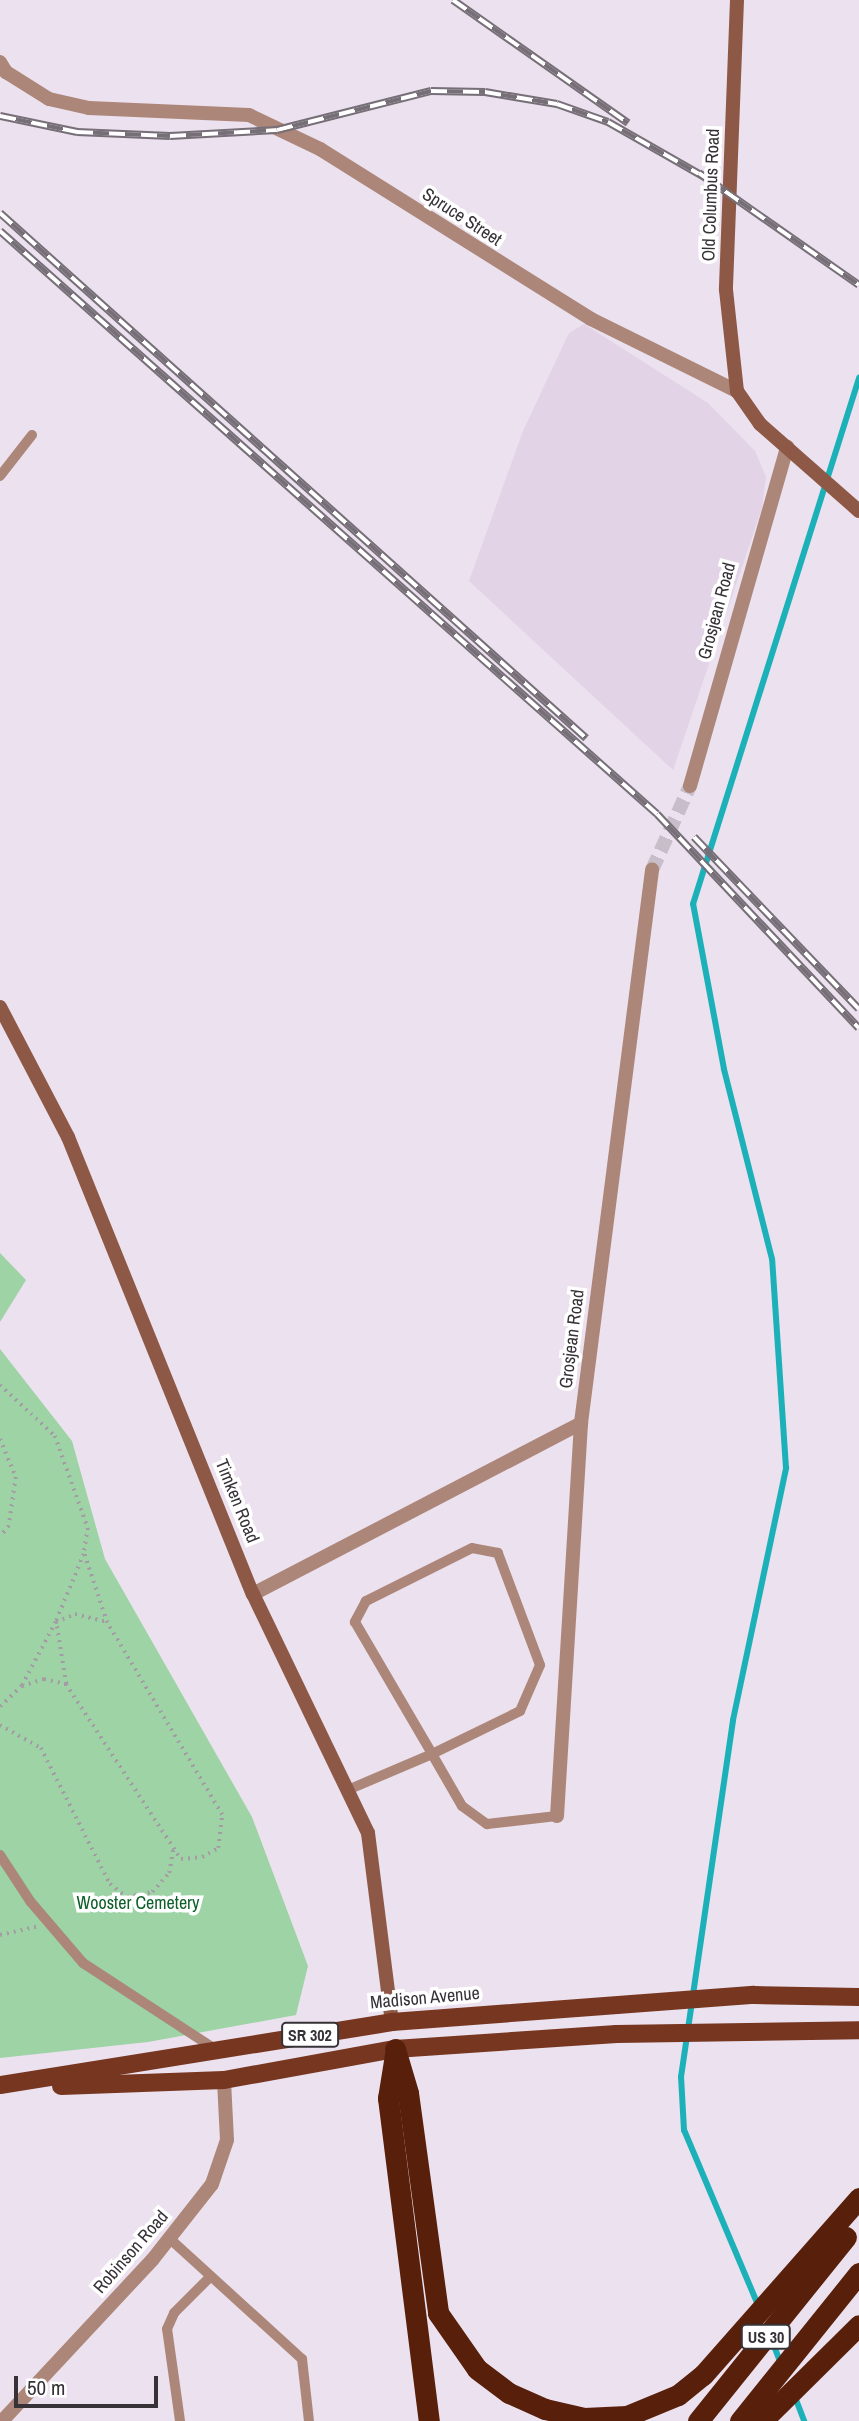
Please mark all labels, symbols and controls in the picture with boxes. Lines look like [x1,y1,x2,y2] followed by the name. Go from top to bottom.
[698,128,724,262] street label: Old Columbus Road
[418,183,506,251] street label: Spruce Street
[694,560,740,662] street label: Grosjean Road
[555,1288,589,1390] street label: Grosjean Road
[210,1456,264,1546] street label: Timken Road
[77,1892,199,1914] park label: Wooster Cemetery
[369,1982,481,2014] street label: Madison Avenue
[280,2022,340,2048] road number: SR 302
[89,2206,173,2298] street label: Robinson Road
[740,2324,792,2350] road number: US 30
[18,2362,161,2406] scale bar
[27,2373,65,2402] text: 50 m

